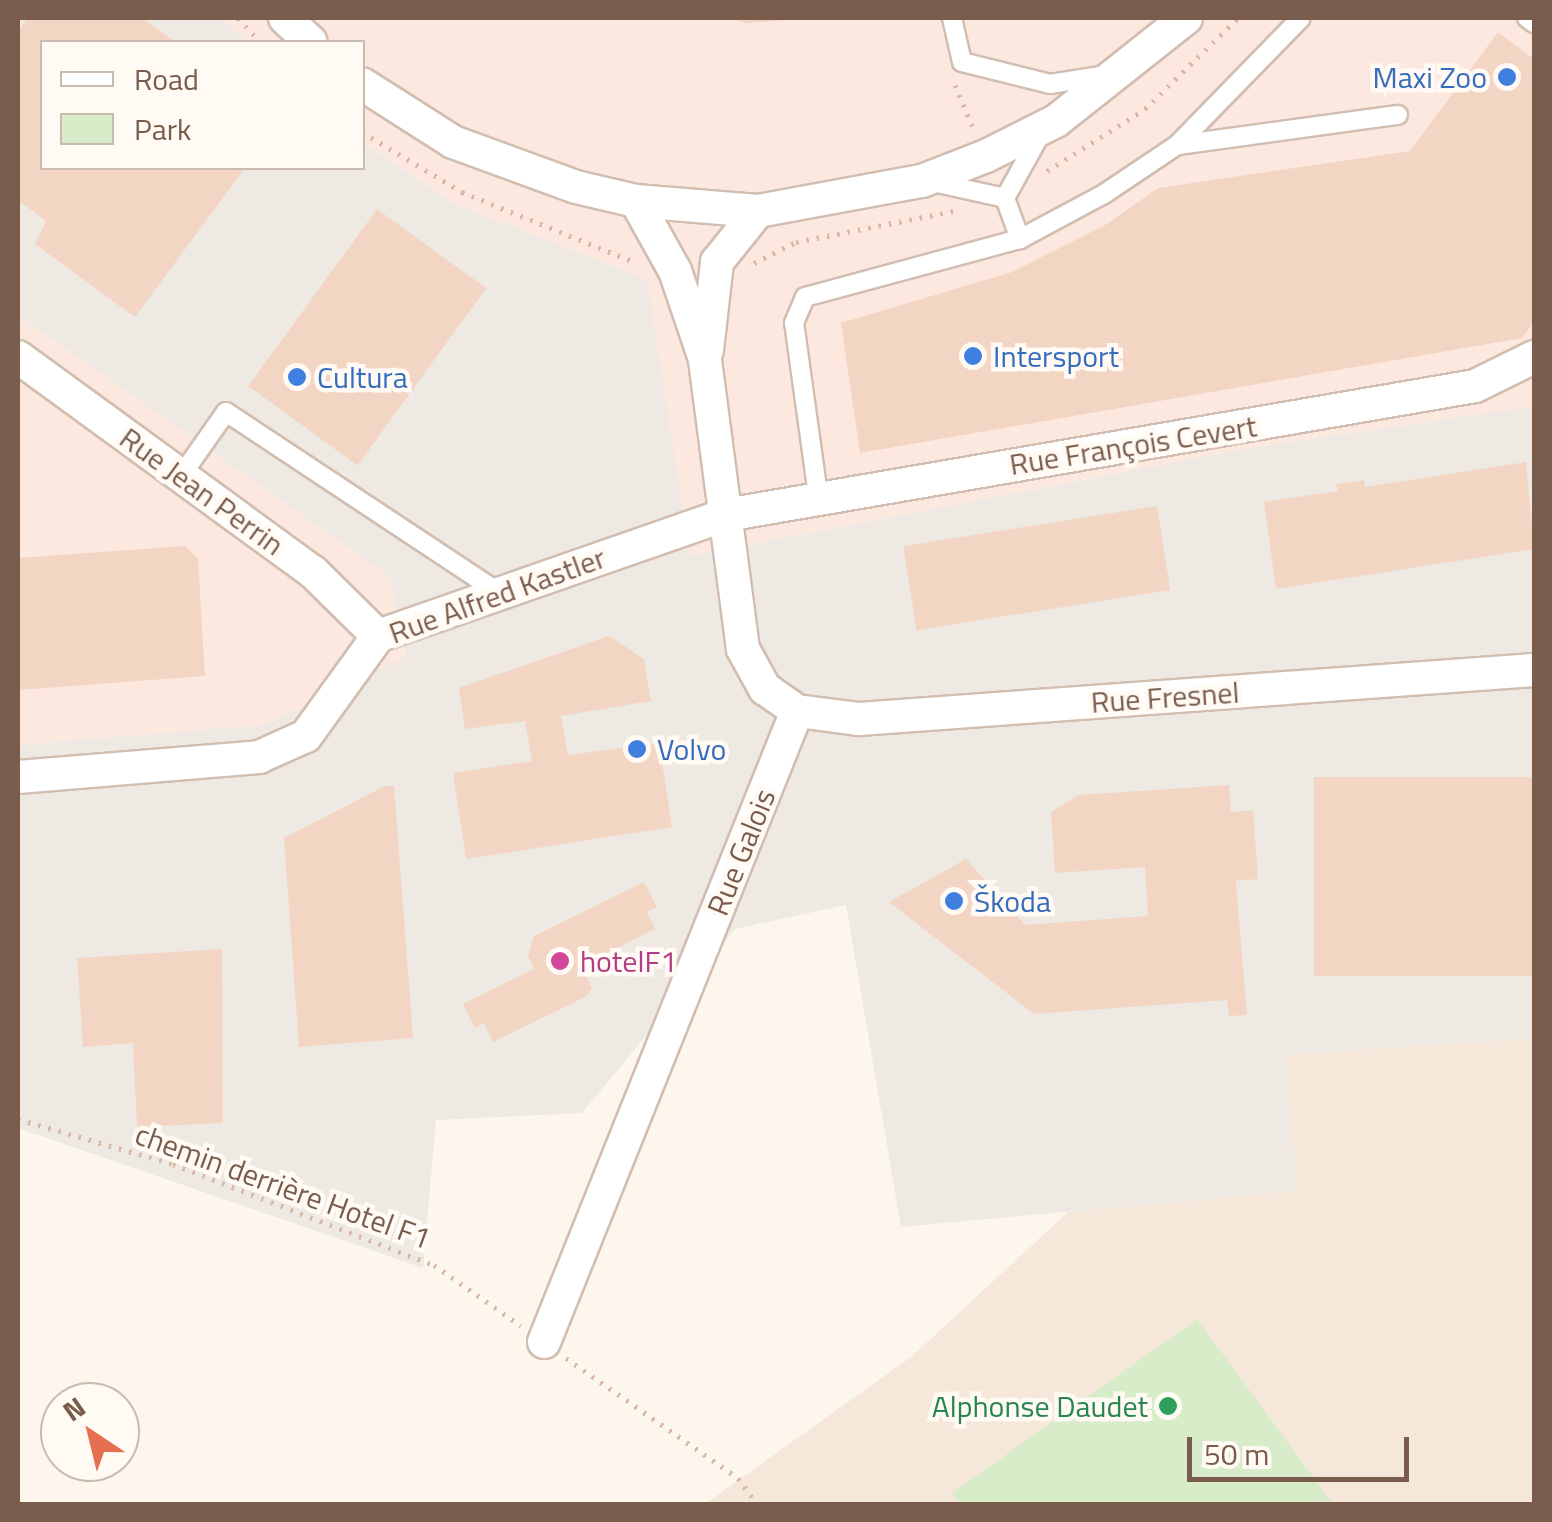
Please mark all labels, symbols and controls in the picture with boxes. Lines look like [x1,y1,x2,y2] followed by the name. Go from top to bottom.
[40,40,365,170] legend
[134,56,199,102] text: Road
[1373,59,1487,95] place label: Maxi Zoo
[1496,66,1518,88] marker: Maxi Zoo
[134,106,191,152] text: Park
[993,338,1119,374] place label: Intersport
[962,345,984,367] marker: Intersport
[317,359,408,395] place label: Cultura
[286,366,308,388] marker: Cultura
[1007,408,1259,482] street label: Rue François Cevert
[113,419,291,563] street label: Rue Jean Perrin
[384,539,610,651] street label: Rue Alfred Kastler
[1090,674,1240,720] street label: Rue Fresnel
[657,731,726,767] place label: Volvo
[626,738,648,760] marker: Volvo
[699,784,783,920] street label: Rue Galois
[974,883,1051,919] place label: Škoda
[943,890,965,912] marker: Škoda
[580,943,677,979] place label: hotelF1
[549,950,571,972] marker: hotelF1
[130,1116,436,1256] street label: chemin derrière Hotel F1
[40,1382,140,1482] north arrow
[53,1385,94,1432] text: N
[932,1388,1148,1424] place label: Alphonse Daudet
[1157,1395,1179,1417] marker: Alphonse Daudet
[1192,1417,1414,1479] scale bar
[1204,1431,1269,1477] text: 50 m

